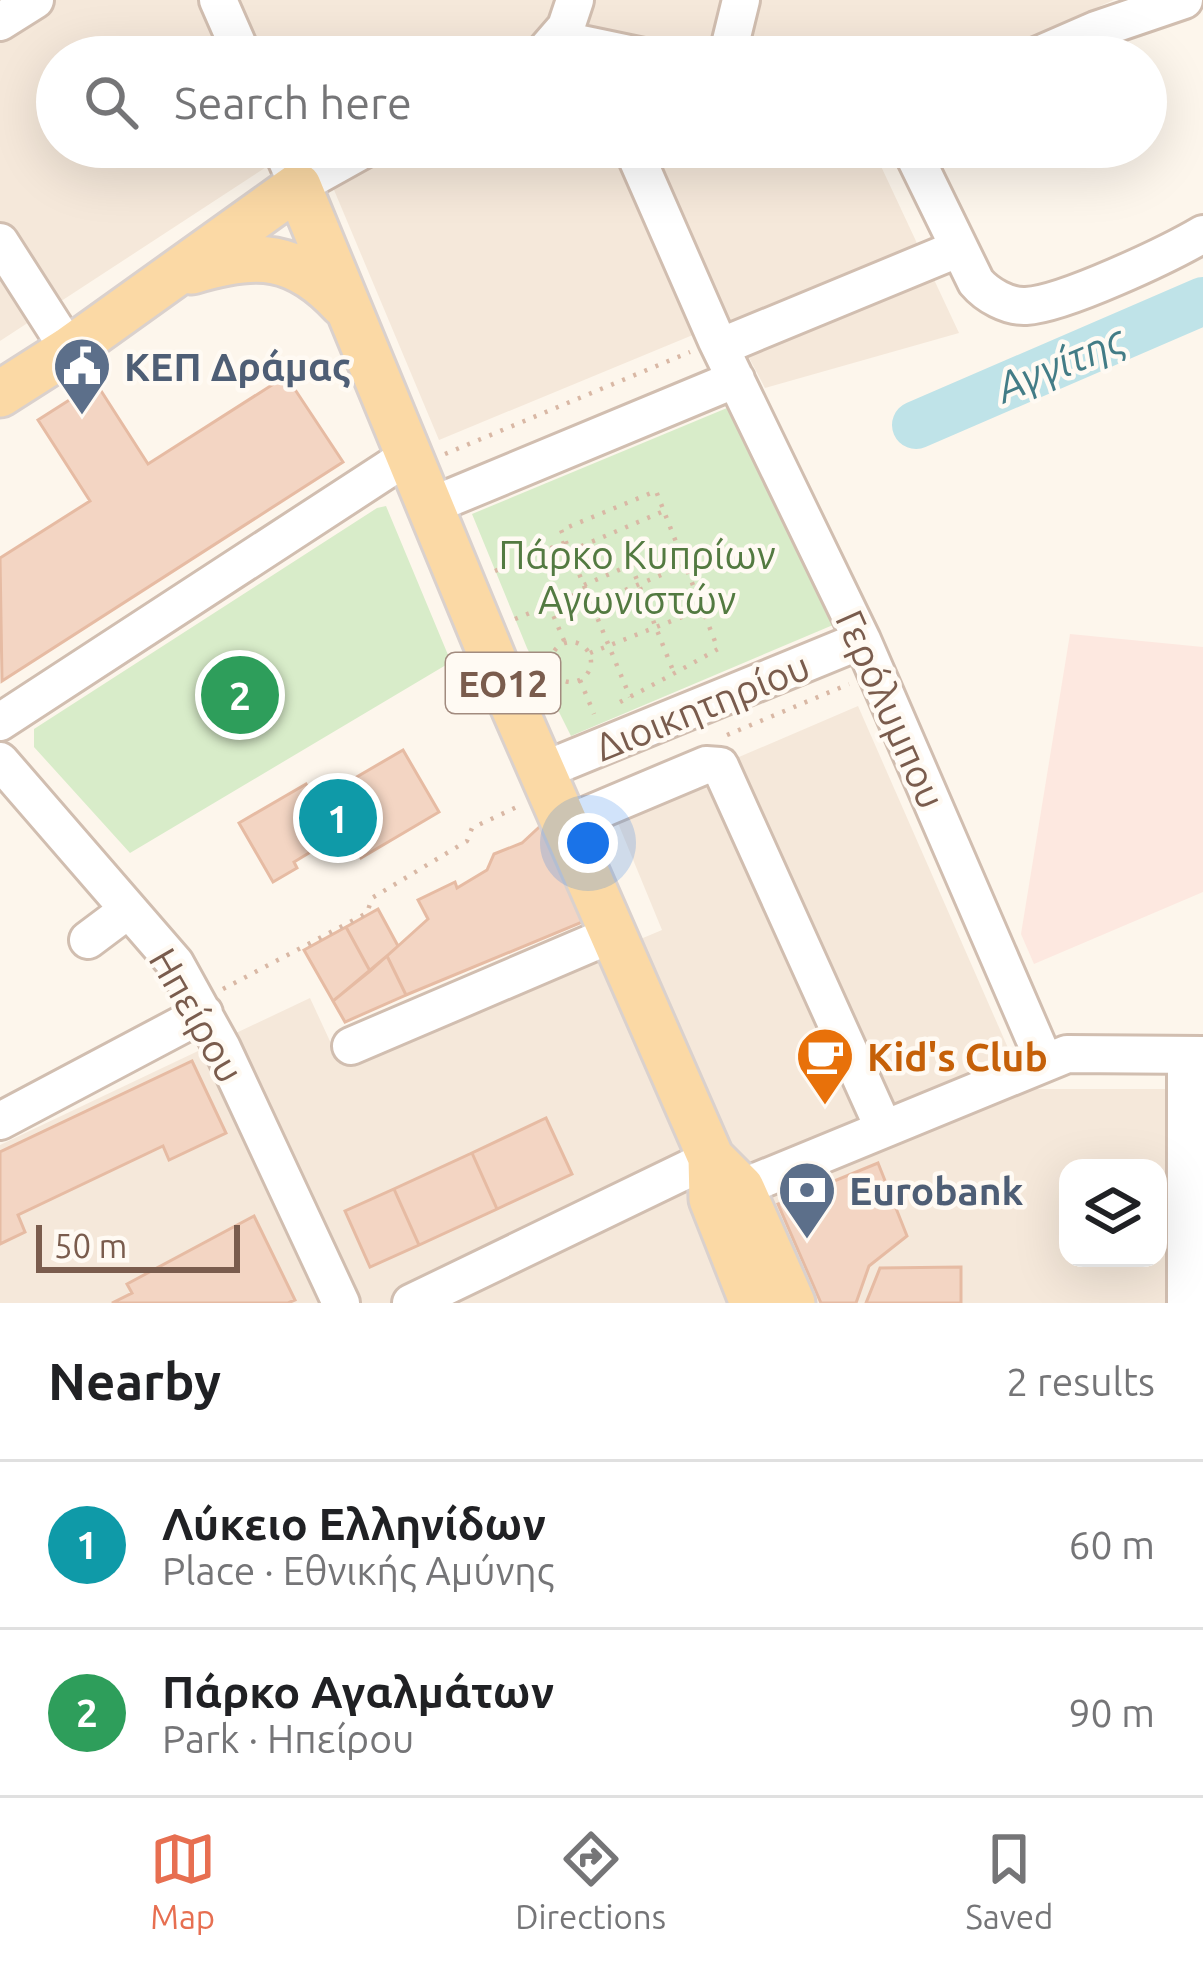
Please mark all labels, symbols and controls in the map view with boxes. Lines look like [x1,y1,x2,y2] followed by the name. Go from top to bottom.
[36,36,1167,168] search box
[78,69,144,135] icon: search
[174,77,412,128] text: Search here
[987,314,1133,412] water label: Αγγίτης
[51,335,113,417] public building icon: ΚΕΠ Δράμας
[124,345,351,388] place label: ΚΕΠ Δράμας
[498,533,776,621] park label: Πάρκο Κυπρίων Αγωνιστών
[828,603,954,815] street label: Γερόλυμπου
[588,643,816,769] street label: Διοικητηρίου
[201,650,279,740] pin: 2
[446,653,560,713] road number: ΕΟ12
[299,773,377,863] pin: 1
[558,813,618,873] your location
[142,940,252,1090] street label: Ηπείρου
[794,1025,856,1107] cafe icon: Kid's Club
[867,1035,1048,1078] place label: Kid's Club
[776,1159,838,1241] bank icon: Eurobank
[1059,1159,1167,1267] map controls
[1059,1159,1167,1267] button: layers
[849,1169,1024,1212] place label: Eurobank
[36,1219,240,1272] scale bar
[54,1227,127,1264] text: 50 m
[48,1352,221,1410] text: Nearby
[1006,1360,1155,1403] text: 2 results
[162,1498,546,1549] text: Λύκειο Ελληνίδων
[76,1523,98,1566] text: 1
[1068,1523,1155,1566] text: 60 m
[162,1549,554,1592] text: Place · Εθνικής Αμύνης
[162,1666,554,1717] text: Πάρκο Αγαλμάτων
[76,1691,98,1734] text: 2
[1068,1691,1155,1734] text: 90 m
[162,1717,414,1760] text: Park · Ηπείρου
[150,1826,216,1935] tab: Map
[515,1826,666,1935] tab: Directions
[965,1826,1053,1935] tab: Saved

